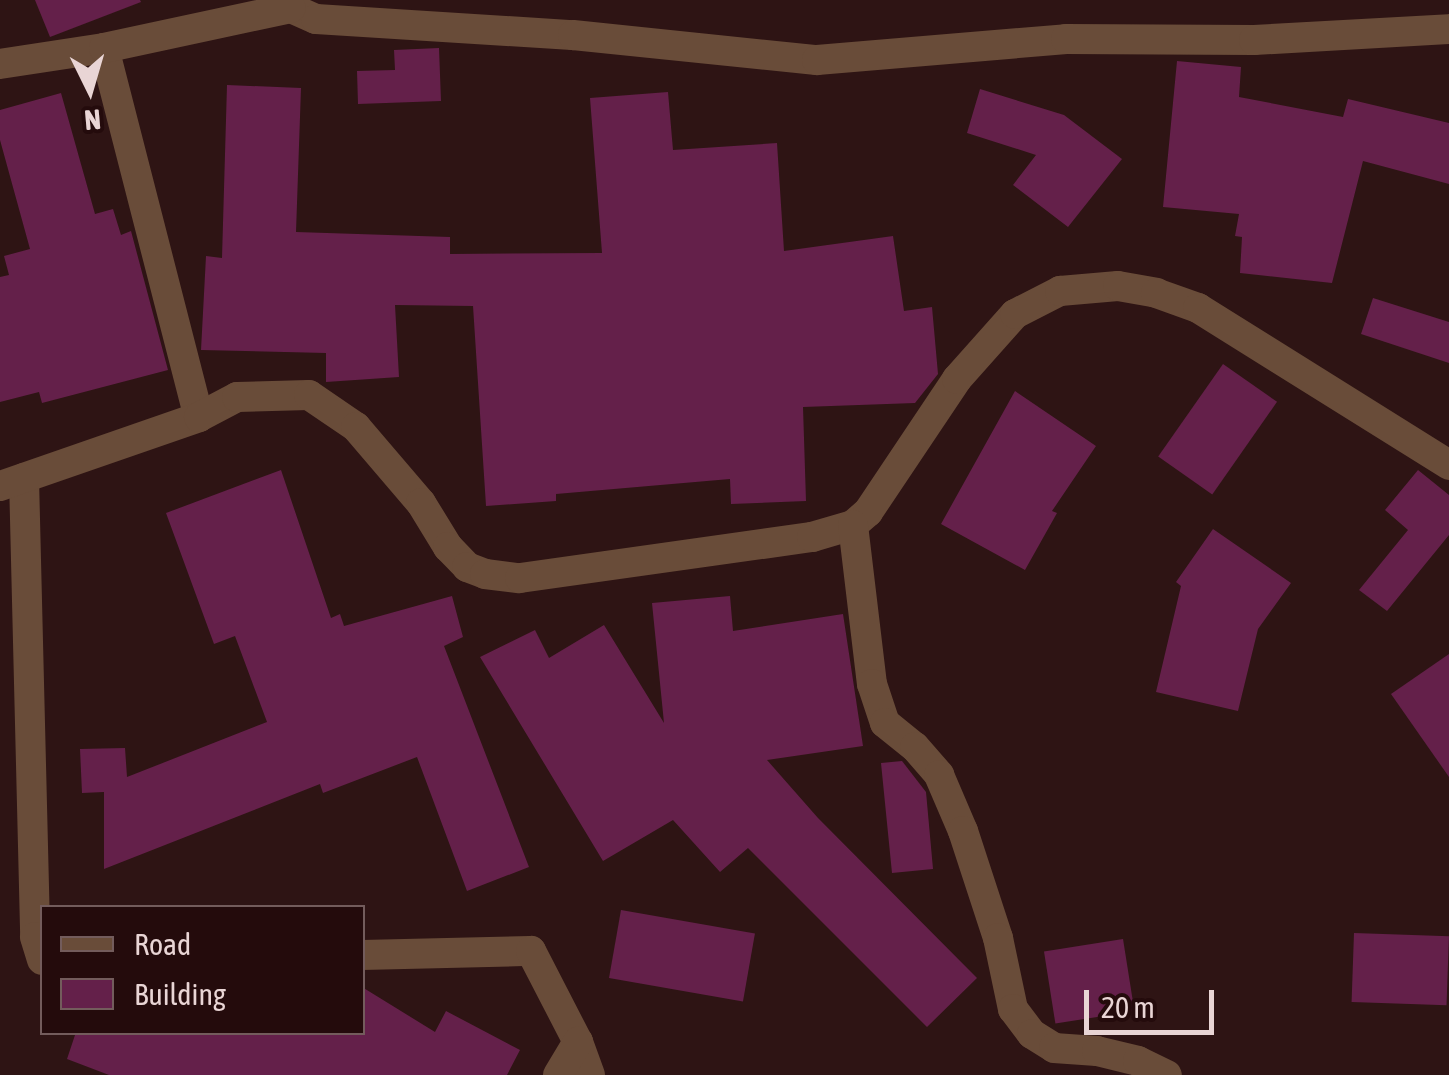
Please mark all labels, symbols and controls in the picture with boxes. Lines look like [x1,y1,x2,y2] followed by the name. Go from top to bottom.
[40,40,140,140] north arrow
[83,103,102,137] text: N
[40,905,365,1035] legend
[134,927,191,961] text: Road
[1089,970,1219,1032] scale bar
[134,977,226,1011] text: Building
[1101,990,1155,1024] text: 20 m

